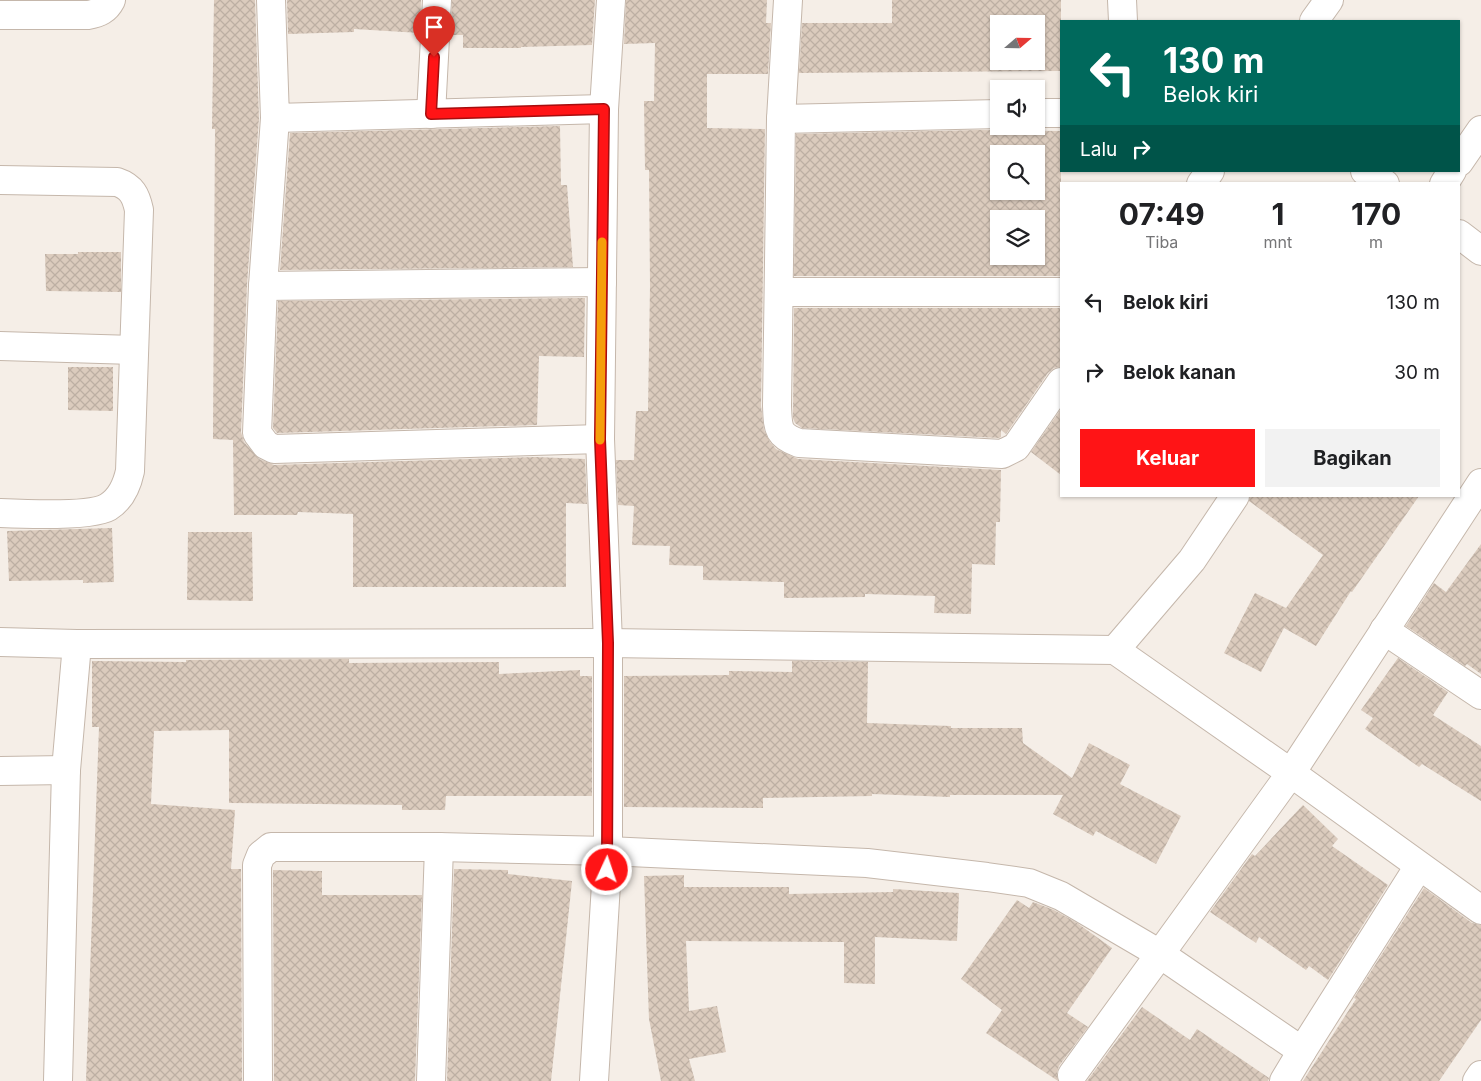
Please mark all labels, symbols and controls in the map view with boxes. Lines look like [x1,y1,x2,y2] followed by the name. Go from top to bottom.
[413,6,455,57] pin
[420,13,448,41] icon: arrive
[990,15,1045,70] north arrow
[990,15,1045,265] map controls
[1163,39,1265,81] text: 130 m
[1080,40,1145,105] icon: left
[990,80,1045,135] button: sound
[1163,81,1258,107] text: Belok kiri
[1127,135,1155,163] icon: right
[1080,138,1117,161] text: Lalu
[990,145,1045,200] button: search
[1119,196,1205,232] text: 07:49
[1271,196,1284,232] text: 1
[1351,196,1401,232] text: 170
[990,210,1045,265] button: layers
[1145,232,1178,252] text: Tiba
[1264,232,1292,252] text: mnt
[1369,232,1383,252] text: m
[1080,288,1108,316] icon: left
[1123,291,1208,314] text: Belok kiri
[1387,291,1440,314] text: 130 m
[1080,358,1108,386] icon: right
[1123,361,1236,384] text: Belok kanan
[1394,361,1440,384] text: 30 m
[1080,429,1255,487] button: Keluar
[1265,429,1440,487] button: Bagikan
[580,843,632,895] position arrow

